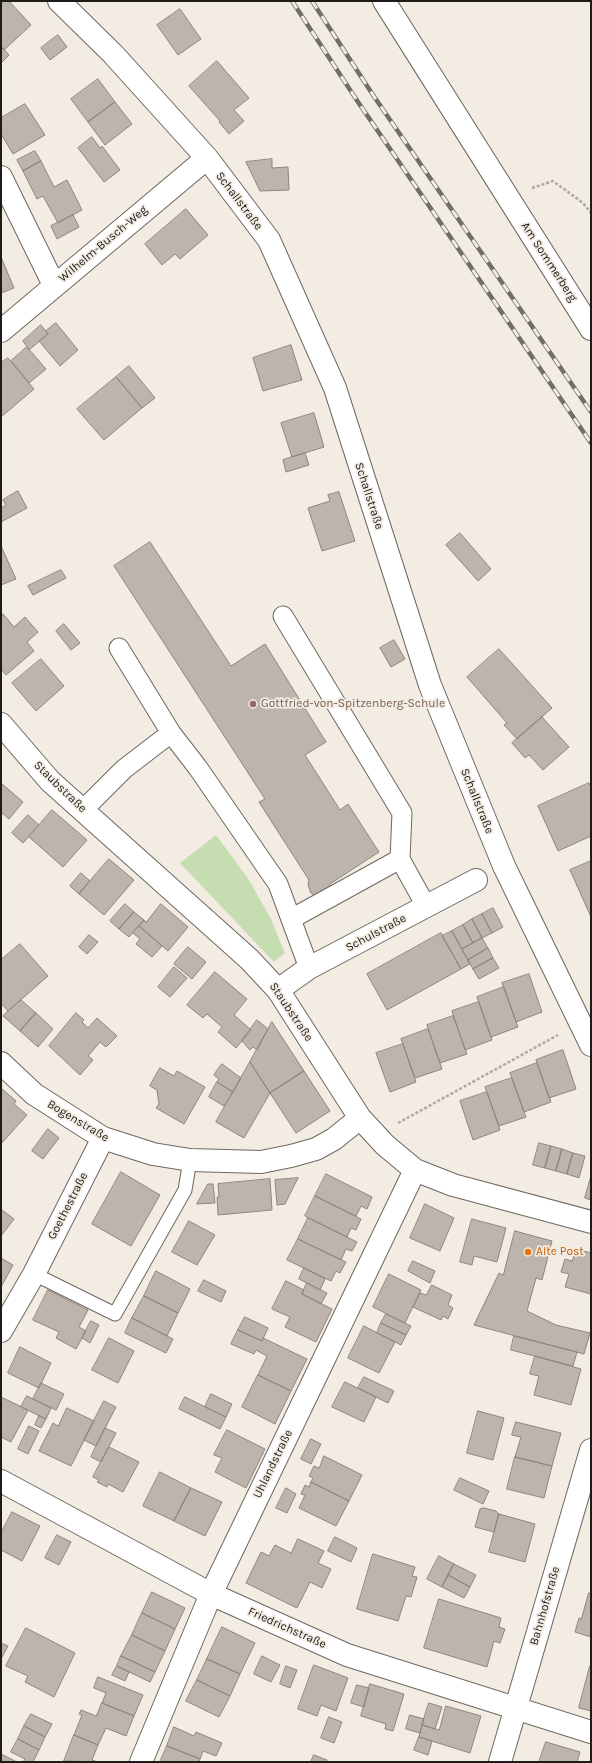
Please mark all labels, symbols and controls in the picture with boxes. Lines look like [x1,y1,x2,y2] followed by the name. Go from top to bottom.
[212,169,266,233] street label: Schallstraße
[56,203,150,285] street label: Wilhelm-Busch-Weg
[518,220,580,304] street label: Am Sommerberg
[351,461,387,531] street label: Schallstraße
[261,697,445,711] place label: Gottfried-von-Spitzenberg-Schule
[248,699,258,709] marker: Gottfried-von-Spitzenberg-Schule
[31,758,89,816] street label: Staubstraße
[457,766,497,836] street label: Schallstraße
[343,911,409,955] street label: Schulstraße
[266,980,316,1044] street label: Staubstraße
[45,1097,111,1145] street label: Bogenstraße
[45,1170,91,1242] street label: Goethestraße
[536,1245,584,1259] place label: Alte Post
[523,1247,533,1257] marker: Alte Post
[250,1427,296,1501] street label: Uhlandstraße
[527,1565,563,1647] street label: Bahnhofstraße
[246,1604,328,1652] street label: Friedrichstraße

